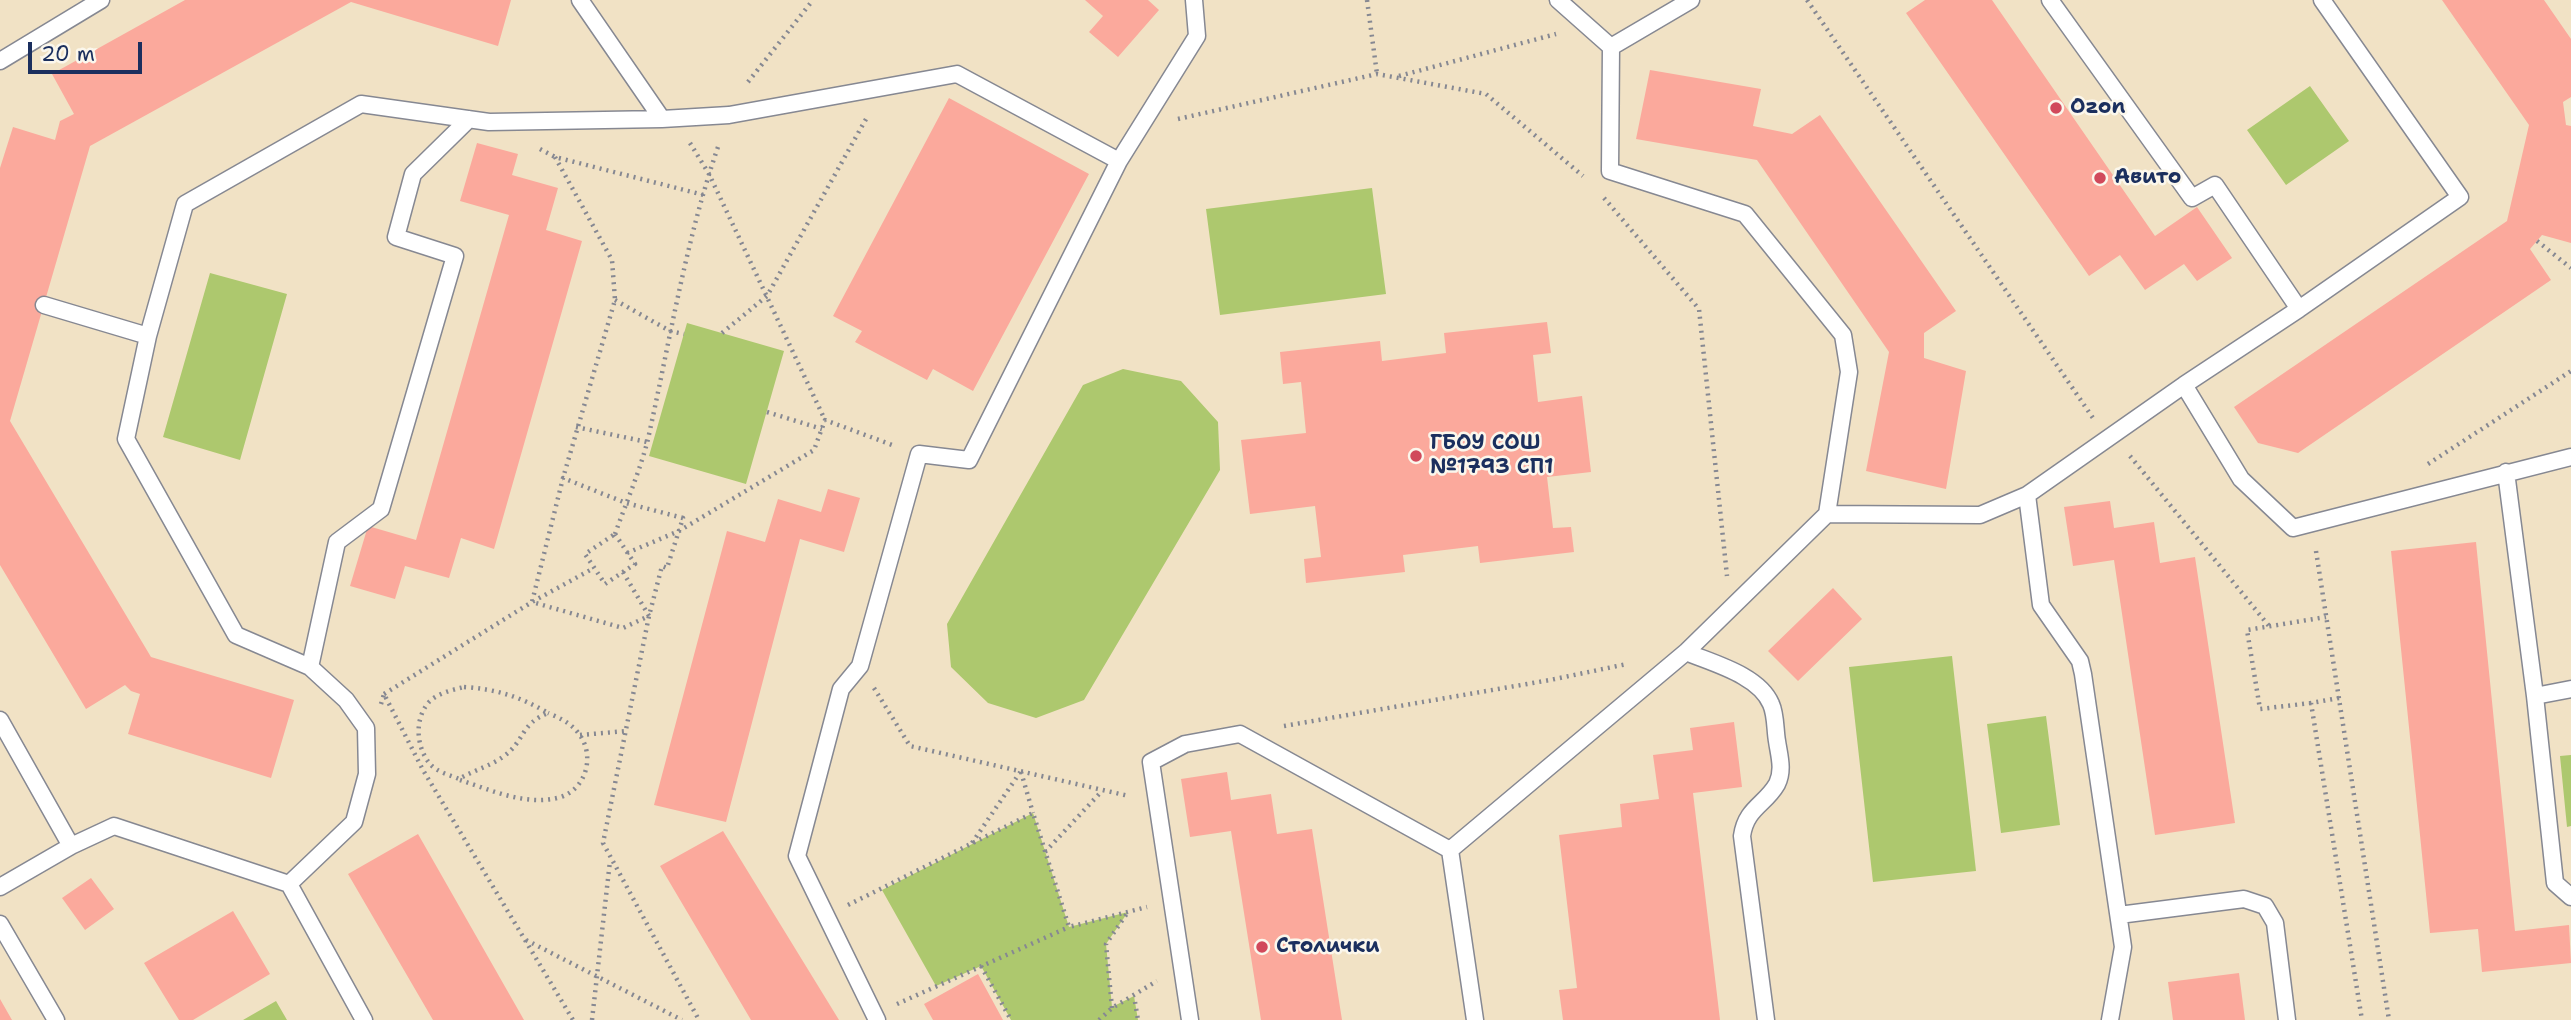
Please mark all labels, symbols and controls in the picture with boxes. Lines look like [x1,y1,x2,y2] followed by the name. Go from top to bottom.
[32,28,145,72] scale bar
[41,40,95,68] text: 20 m
[2070,95,2125,121] place label: Ozon
[2048,100,2064,116] marker: Ozon
[2114,165,2181,191] place label: Авито
[2092,170,2108,186] marker: Авито
[1430,431,1554,481] place label: ГБОУ СОШ №1793 СП1
[1408,448,1424,464] marker: ГБОУ СОШ №1793 СП1
[1276,934,1380,960] place label: Столички
[1254,939,1270,955] marker: Столички

